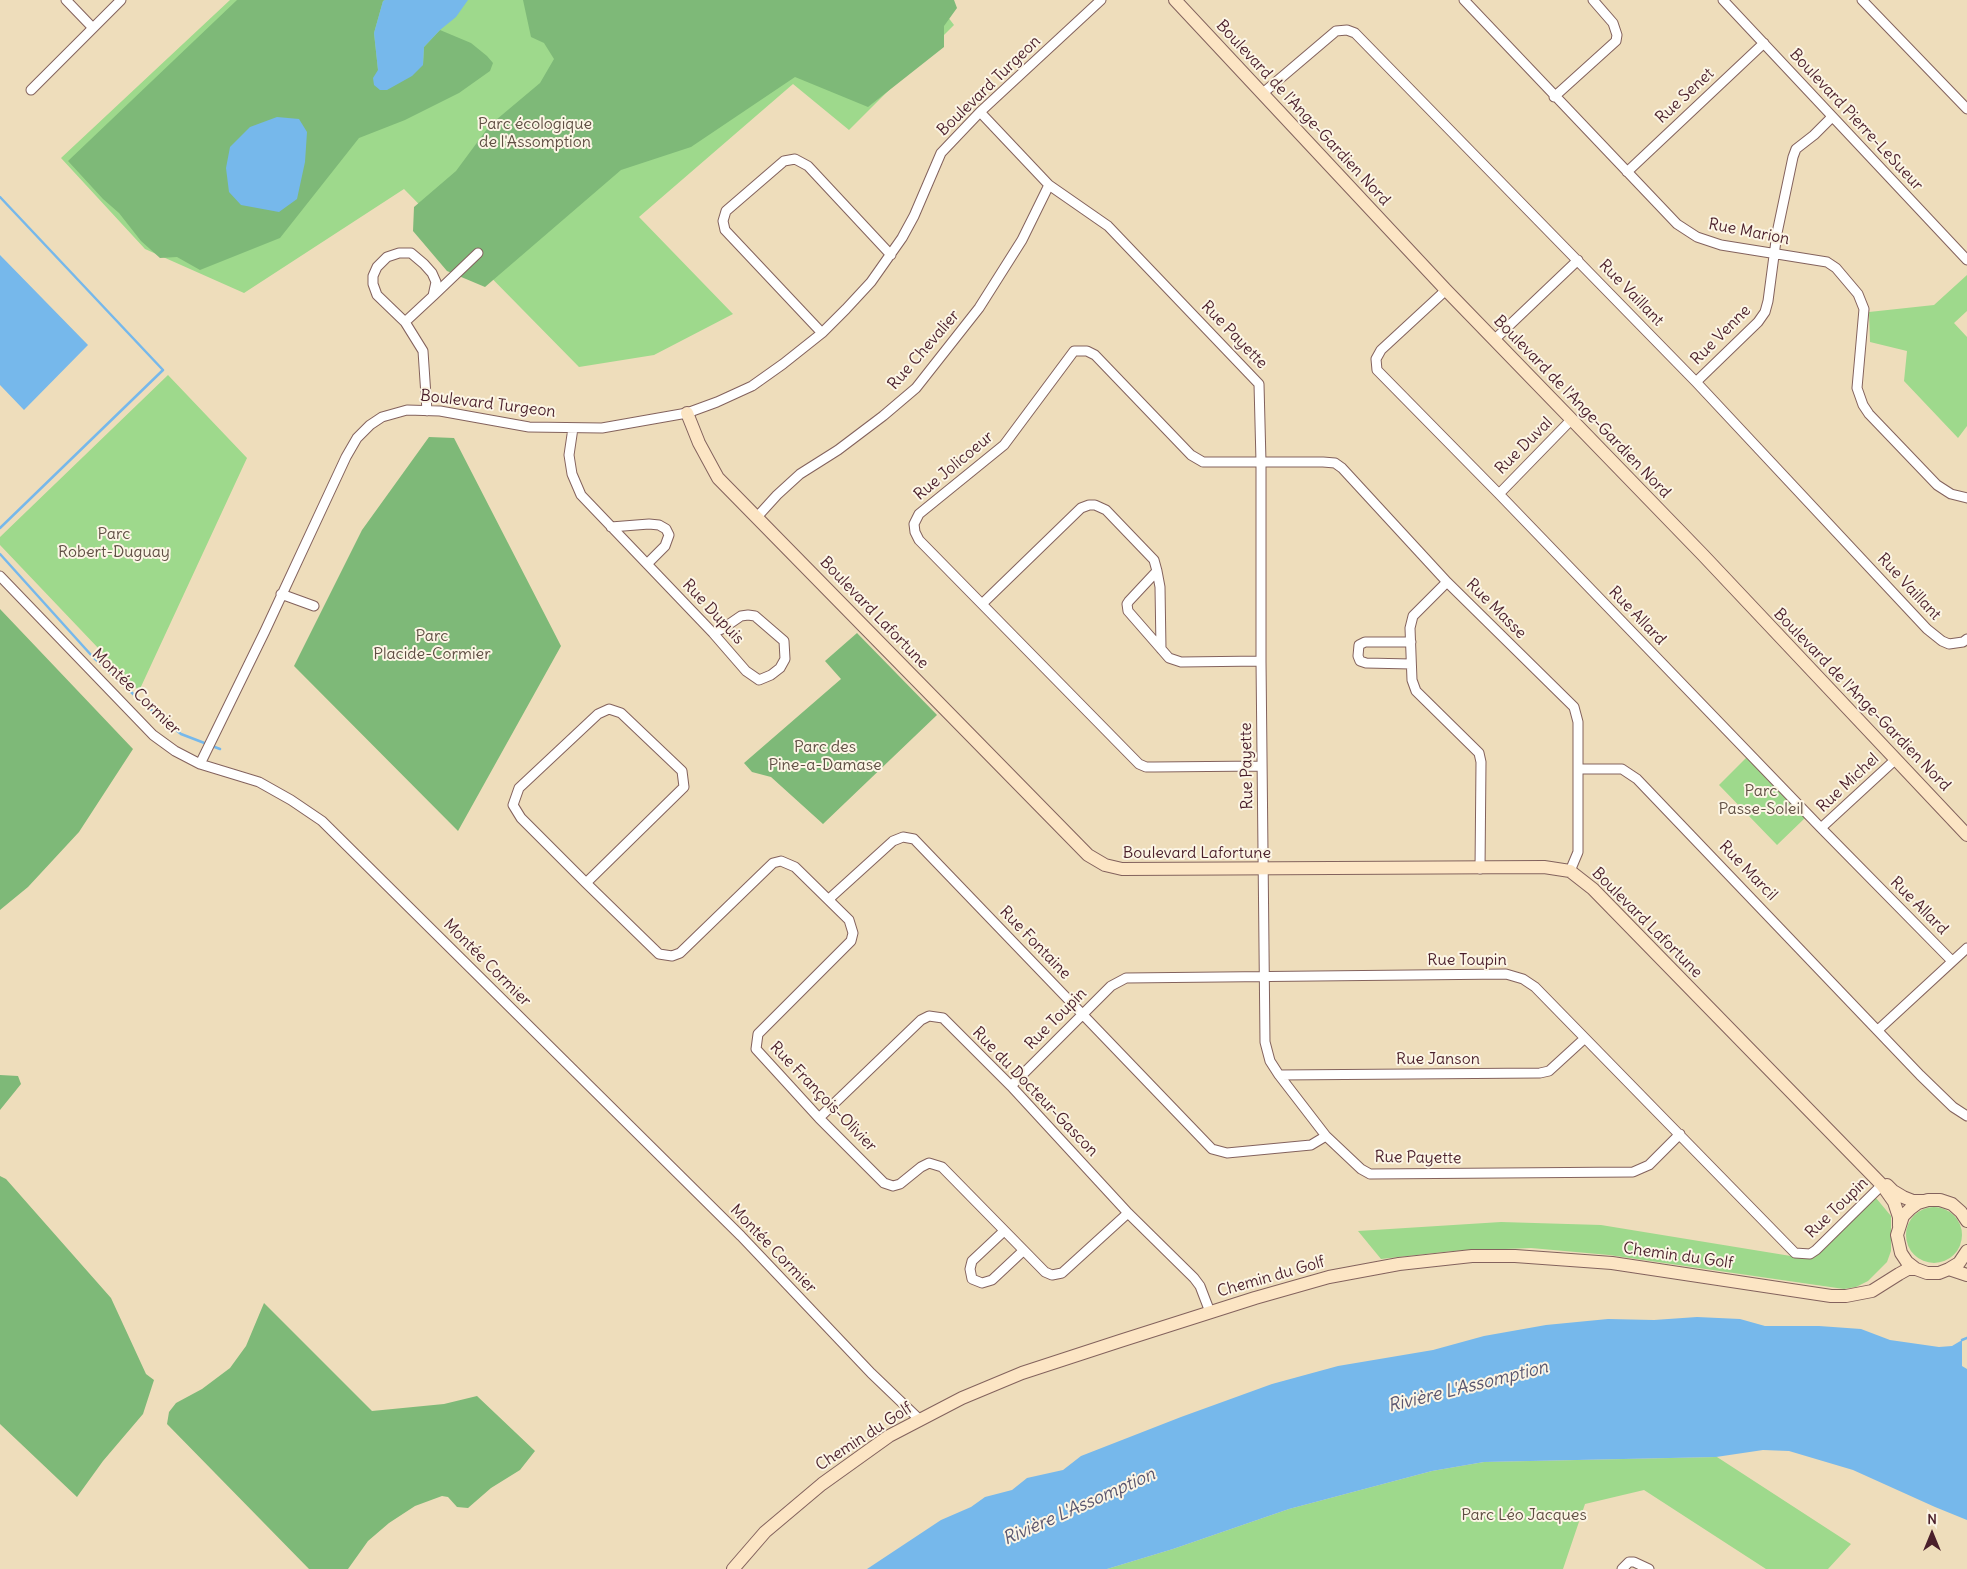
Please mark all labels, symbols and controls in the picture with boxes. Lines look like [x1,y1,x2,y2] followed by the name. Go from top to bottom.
[1212,16,1394,210] street label: Boulevard de l'Ange-Gardien Nord
[933,32,1045,140] street label: Boulevard Turgeon
[1785,45,1927,195] street label: Boulevard Pierre-LeSueur
[1652,64,1718,128] street label: Rue Senet
[478,114,592,152] park label: Parc écologique de l'Assomption
[1707,215,1791,249] street label: Rue Marion
[1595,256,1667,330] street label: Rue Vaillant
[1197,297,1271,373] street label: Rue Payette
[1687,301,1755,369] street label: Rue Venne
[884,306,964,394] street label: Rue Chevalier
[1489,312,1675,502] street label: Boulevard de l'Ange-Gardien Nord
[419,386,557,422] street label: Boulevard Turgeon
[1491,413,1557,479] street label: Rue Duval
[910,427,998,505] street label: Rue Jolicoeur
[58,524,170,562] park label: Parc Robert-Duguay
[1873,549,1945,625] street label: Rue Vaillant
[816,553,932,673] street label: Boulevard Lafortune
[1462,575,1530,643] street label: Rue Masse
[678,576,748,648] street label: Rue Dupuis
[1604,583,1670,649] street label: Rue Allard
[1769,605,1955,795] street label: Boulevard de l'Ange-Gardien Nord
[373,626,491,664] park label: Parc Placide-Cormier
[88,645,184,739] street label: Montée Cormier
[1237,722,1257,810] street label: Rue Payette
[768,737,882,775] park label: Parc des Pine-a-Damase
[1813,749,1883,817] street label: Rue Michel
[1718,781,1804,819] park label: Parc Passe-Soleil
[1715,837,1781,905] street label: Rue Marcil
[1123,843,1271,863] street label: Boulevard Lafortune
[1588,864,1706,982] street label: Boulevard Lafortune
[1886,873,1952,939] street label: Rue Allard
[995,902,1075,984] street label: Rue Fontaine
[439,915,535,1011] street label: Montée Cormier
[1427,950,1507,970] street label: Rue Toupin
[1021,984,1091,1054] street label: Rue Toupin
[968,1023,1102,1161] street label: Rue du Docteur-Gascon
[766,1038,880,1156] street label: Rue François-Olivier
[1396,1049,1480,1069] street label: Rue Janson
[1374,1148,1462,1168] street label: Rue Payette
[1802,1174,1872,1242] street label: Rue Toupin
[726,1201,820,1297] street label: Montée Cormier
[1622,1239,1734,1273] street label: Chemin du Golf
[1215,1252,1327,1302] street label: Chemin du Golf
[1386,1357,1550,1417] water label: Rivière L'Assomption
[812,1399,916,1475] street label: Chemin du Golf
[1000,1464,1158,1550] water label: Rivière L'Assomption
[1461,1505,1587,1525] park label: Parc Léo Jacques
[1907,1509,1957,1559] north arrow
[1927,1510,1937,1528] text: N

